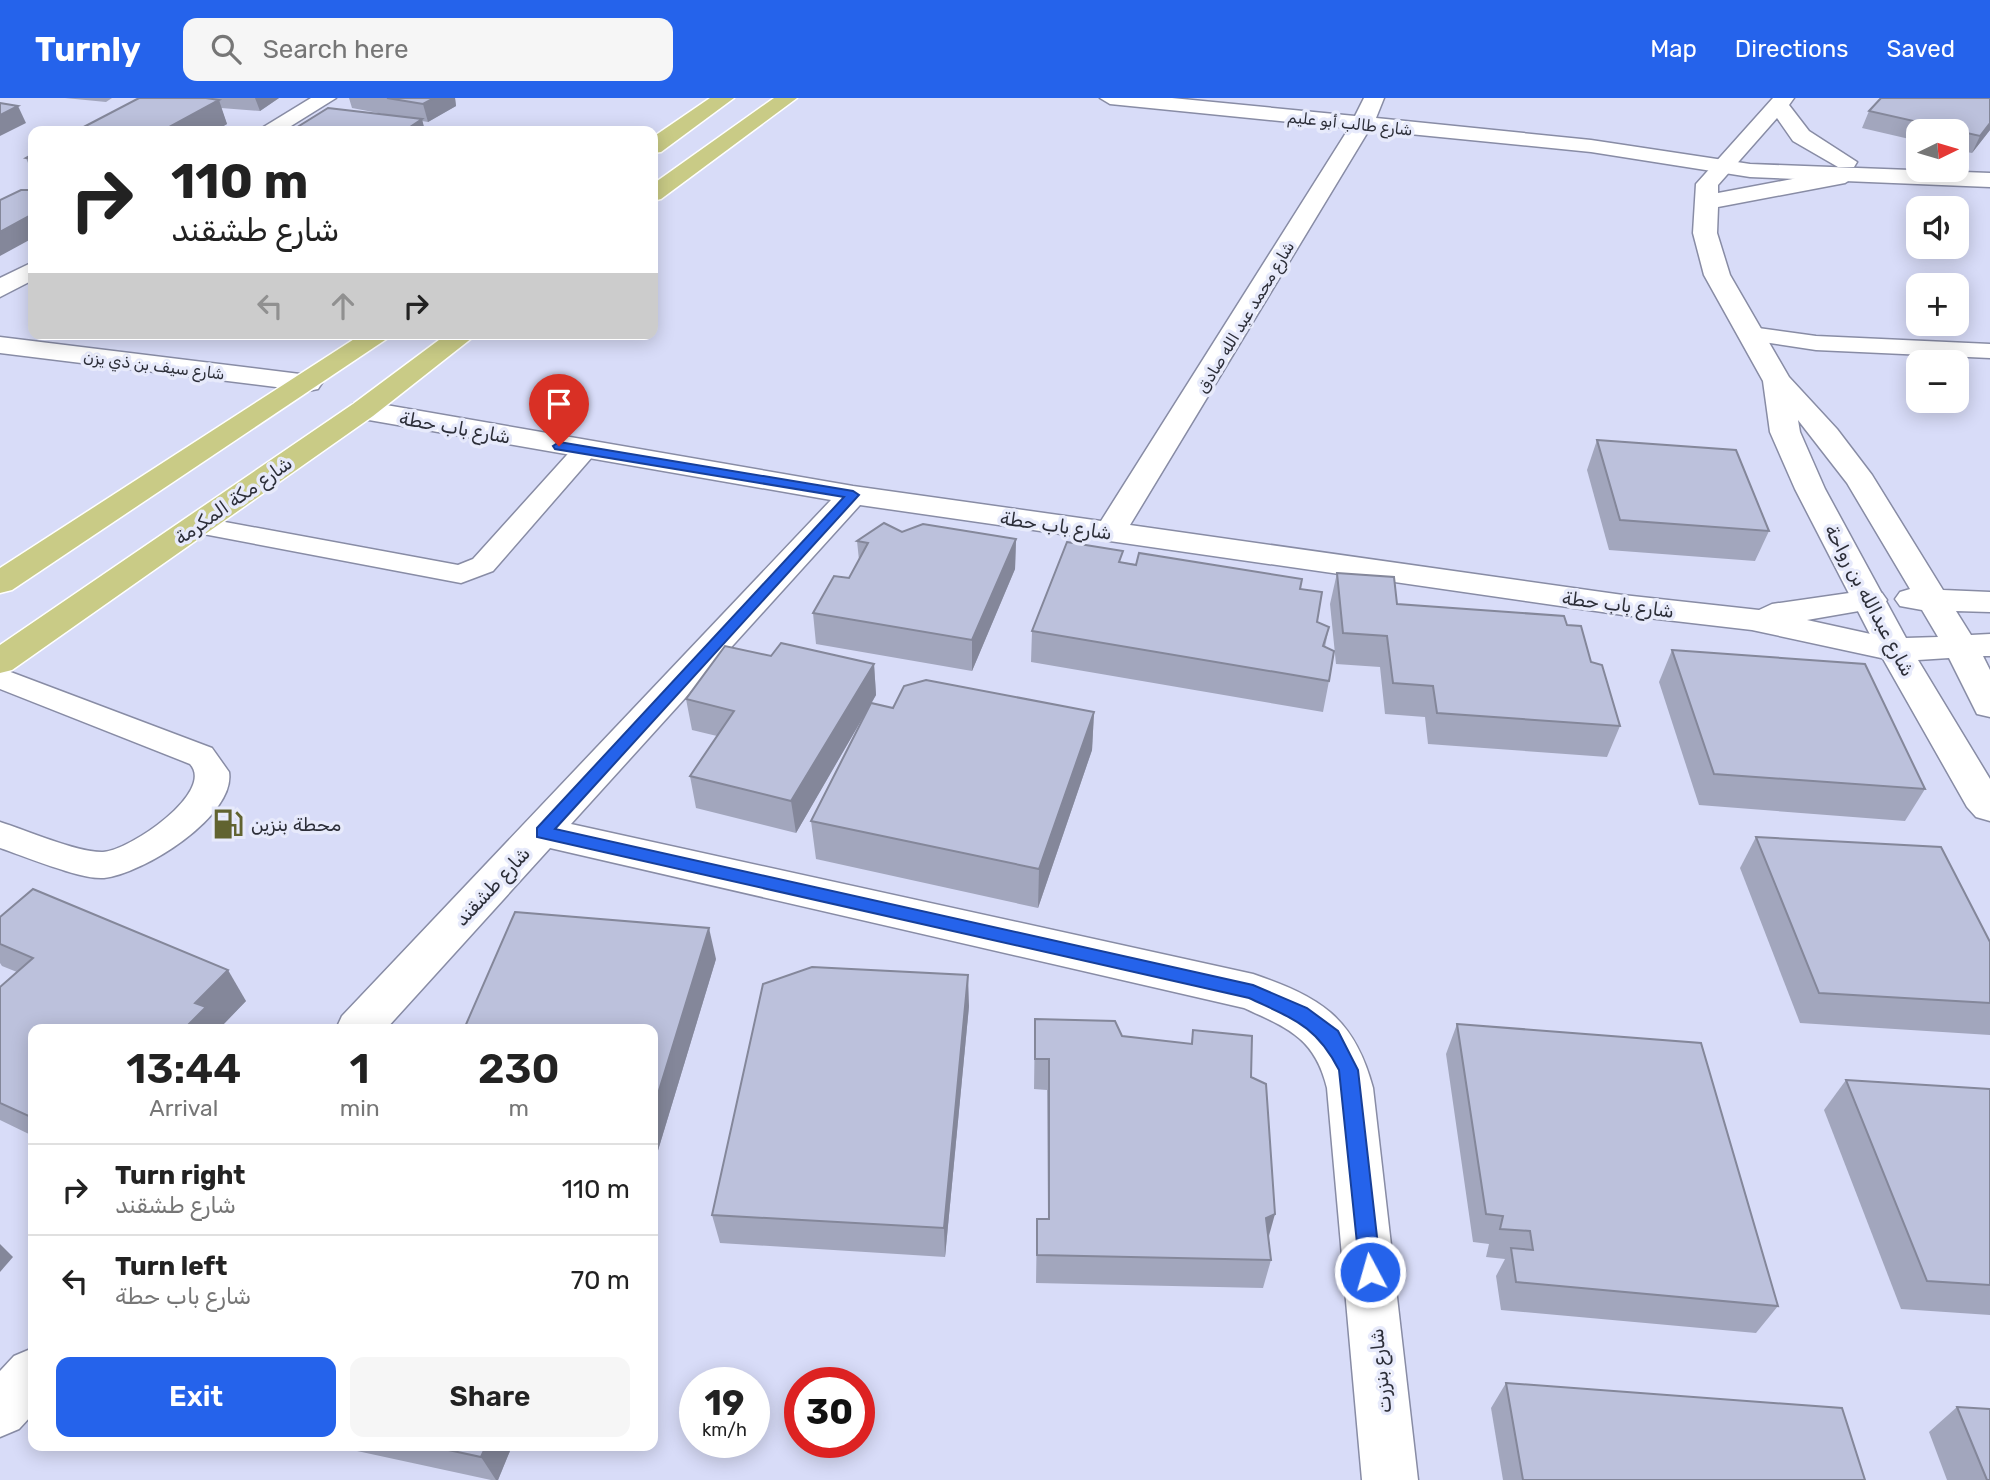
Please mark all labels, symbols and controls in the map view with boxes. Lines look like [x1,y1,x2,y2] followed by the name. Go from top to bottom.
[183,18,673,81] search box
[35,30,141,69] text: Turnly
[207,30,245,68] icon: search
[263,34,409,65] text: Search here
[1650,35,1697,63] text: Map
[1735,35,1848,63] text: Directions
[1886,35,1955,63] text: Saved
[1286,107,1413,142] street label: شارع طالب أبو عليم
[1906,119,1969,182] north arrow
[1906,119,1969,413] map controls
[171,152,308,210] text: 110 m
[56,154,147,245] icon: right
[1906,196,1969,259] button: sound
[171,211,339,249] text: شارع طشقند
[1193,238,1300,398] street label: شارع محمد عبد الله صادق
[1906,273,1969,336] button: +
[251,287,289,325] icon: left
[324,287,362,325] icon: ahead
[397,287,435,325] icon: right
[82,347,226,386] street label: شارع سيف بن ذي يزن
[1906,350,1969,413] button: −
[529,374,589,446] pin
[540,385,578,423] icon: arrive
[397,406,512,451] street label: شارع باب حطة
[170,451,298,551] street label: شارع مكة المكرمة
[998,506,1113,547] street label: شارع باب حطة
[1818,520,1919,681] street label: شارع عبدالله بن رواحة
[1560,586,1675,625] street label: شارع باب حطة
[211,807,245,841] fuel station icon: محطة بنزين
[251,813,341,836] place label: محطة بنزين
[450,842,536,932] street label: شارع طشقند
[126,1044,241,1094] text: 13:44
[350,1044,370,1094] text: 1
[478,1044,560,1094] text: 230
[149,1094,218,1122] text: Arrival
[340,1094,380,1122] text: min
[509,1094,529,1122] text: m
[115,1160,245,1191] text: Turn right
[56,1171,94,1209] icon: right
[562,1174,630,1205] text: 110 m
[115,1191,236,1219] text: شارع طشقند
[1333,1235,1407,1309] position arrow
[115,1251,227,1282] text: Turn left
[56,1262,94,1300] icon: left
[571,1265,630,1296] text: 70 m
[115,1282,251,1310] text: شارع باب حطة
[1365,1327,1398,1414] street label: شارع بنزرت
[56,1357,336,1437] button: Exit
[350,1357,630,1437] button: Share
[784,1367,875,1458] speed limit sign: 30
[705,1382,744,1424] text: 19
[702,1419,747,1441] text: km/h

